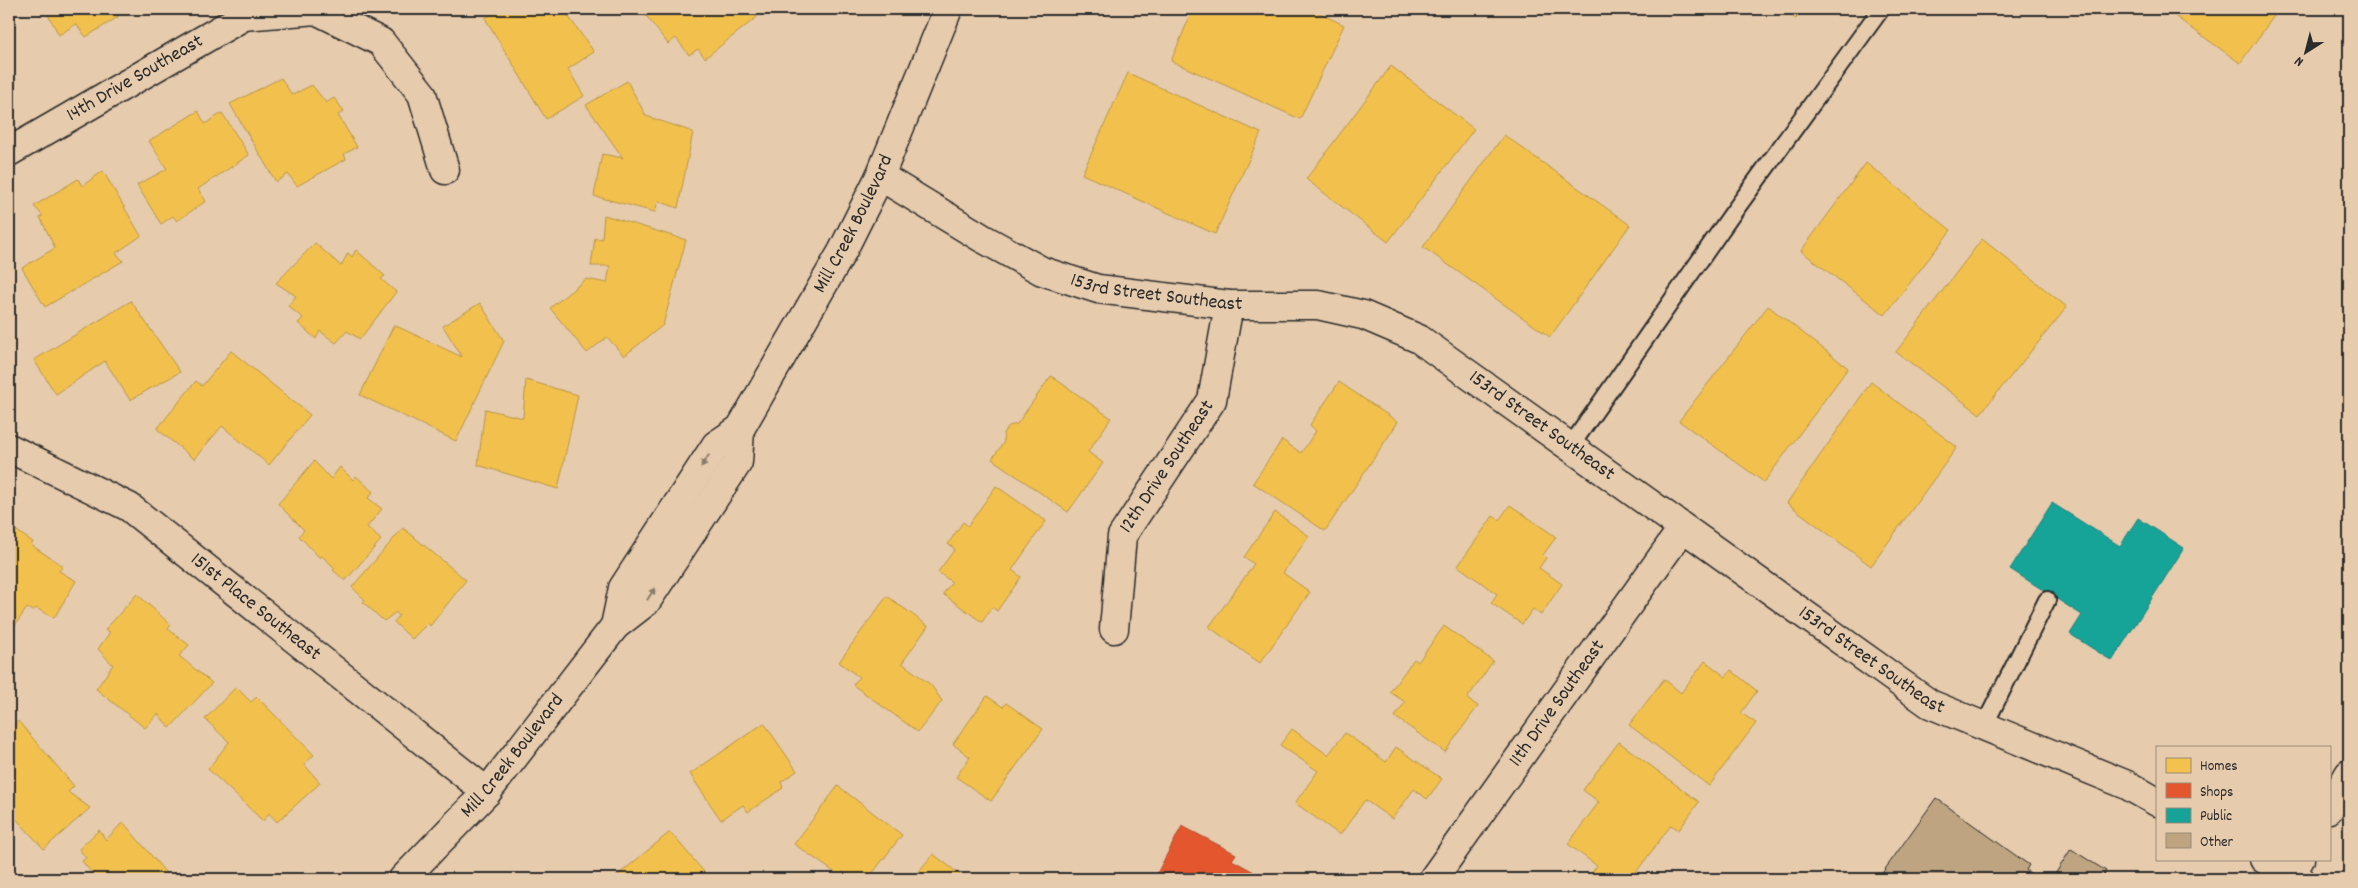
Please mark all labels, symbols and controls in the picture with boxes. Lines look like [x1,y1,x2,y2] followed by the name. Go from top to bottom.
[62,28,209,130] street label: 14th Drive Southeast
[2280,28,2330,78] north arrow
[2291,51,2308,71] text: N
[807,151,901,299] street label: Mill Creek Boulevard
[1066,267,1242,319] street label: 153rd Street Southeast
[1462,364,1620,488] street label: 153rd Street Southeast
[1113,395,1222,539] street label: 12th Drive Southeast
[700,455,710,468] one-way arrow
[184,547,327,668] street label: 151st Place Southeast
[646,587,656,600] one-way arrow
[1792,600,1949,722] street label: 153rd Street Southeast
[1503,635,1613,773] street label: 11th Drive Southeast
[455,688,572,825] street label: Mill Creek Boulevard
[2156,746,2330,860] legend
[2200,756,2238,778] text: Homes
[2200,782,2233,804] text: Shops
[2200,806,2232,828] text: Public
[2200,832,2234,854] text: Other

